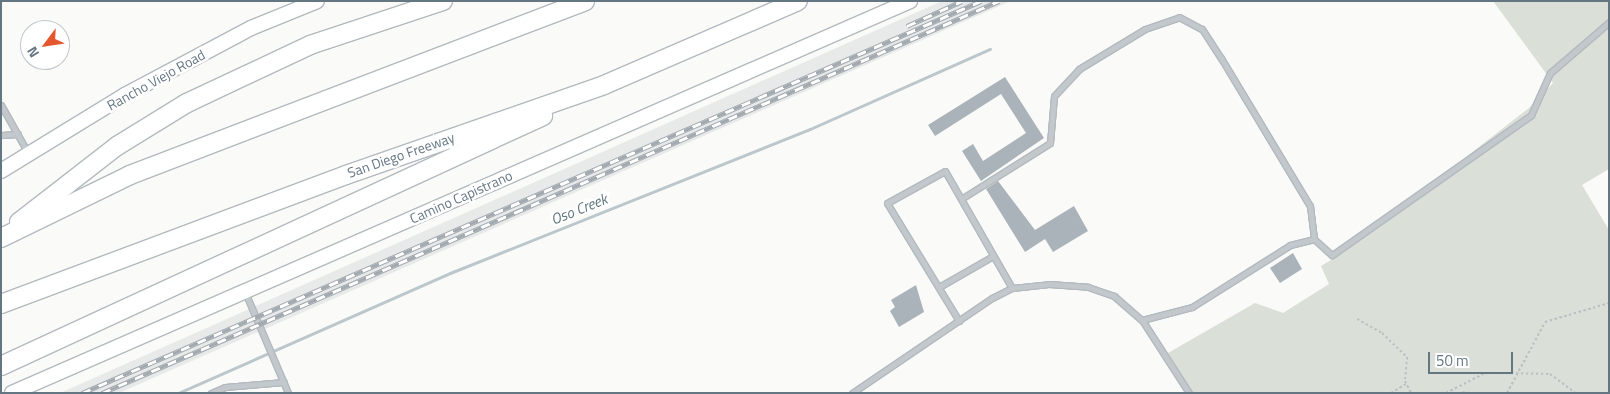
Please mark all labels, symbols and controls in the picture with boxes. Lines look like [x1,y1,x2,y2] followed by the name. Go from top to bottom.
[20,20,70,70] north arrow
[21,43,44,62] text: N
[104,46,208,114] street label: Rancho Viejo Road
[345,129,457,181] street label: San Diego Freeway
[407,167,515,227] street label: Camino Capistrano
[548,190,610,228] water label: Oso Creek
[1430,342,1515,374] scale bar
[1436,349,1469,372] text: 50 m

